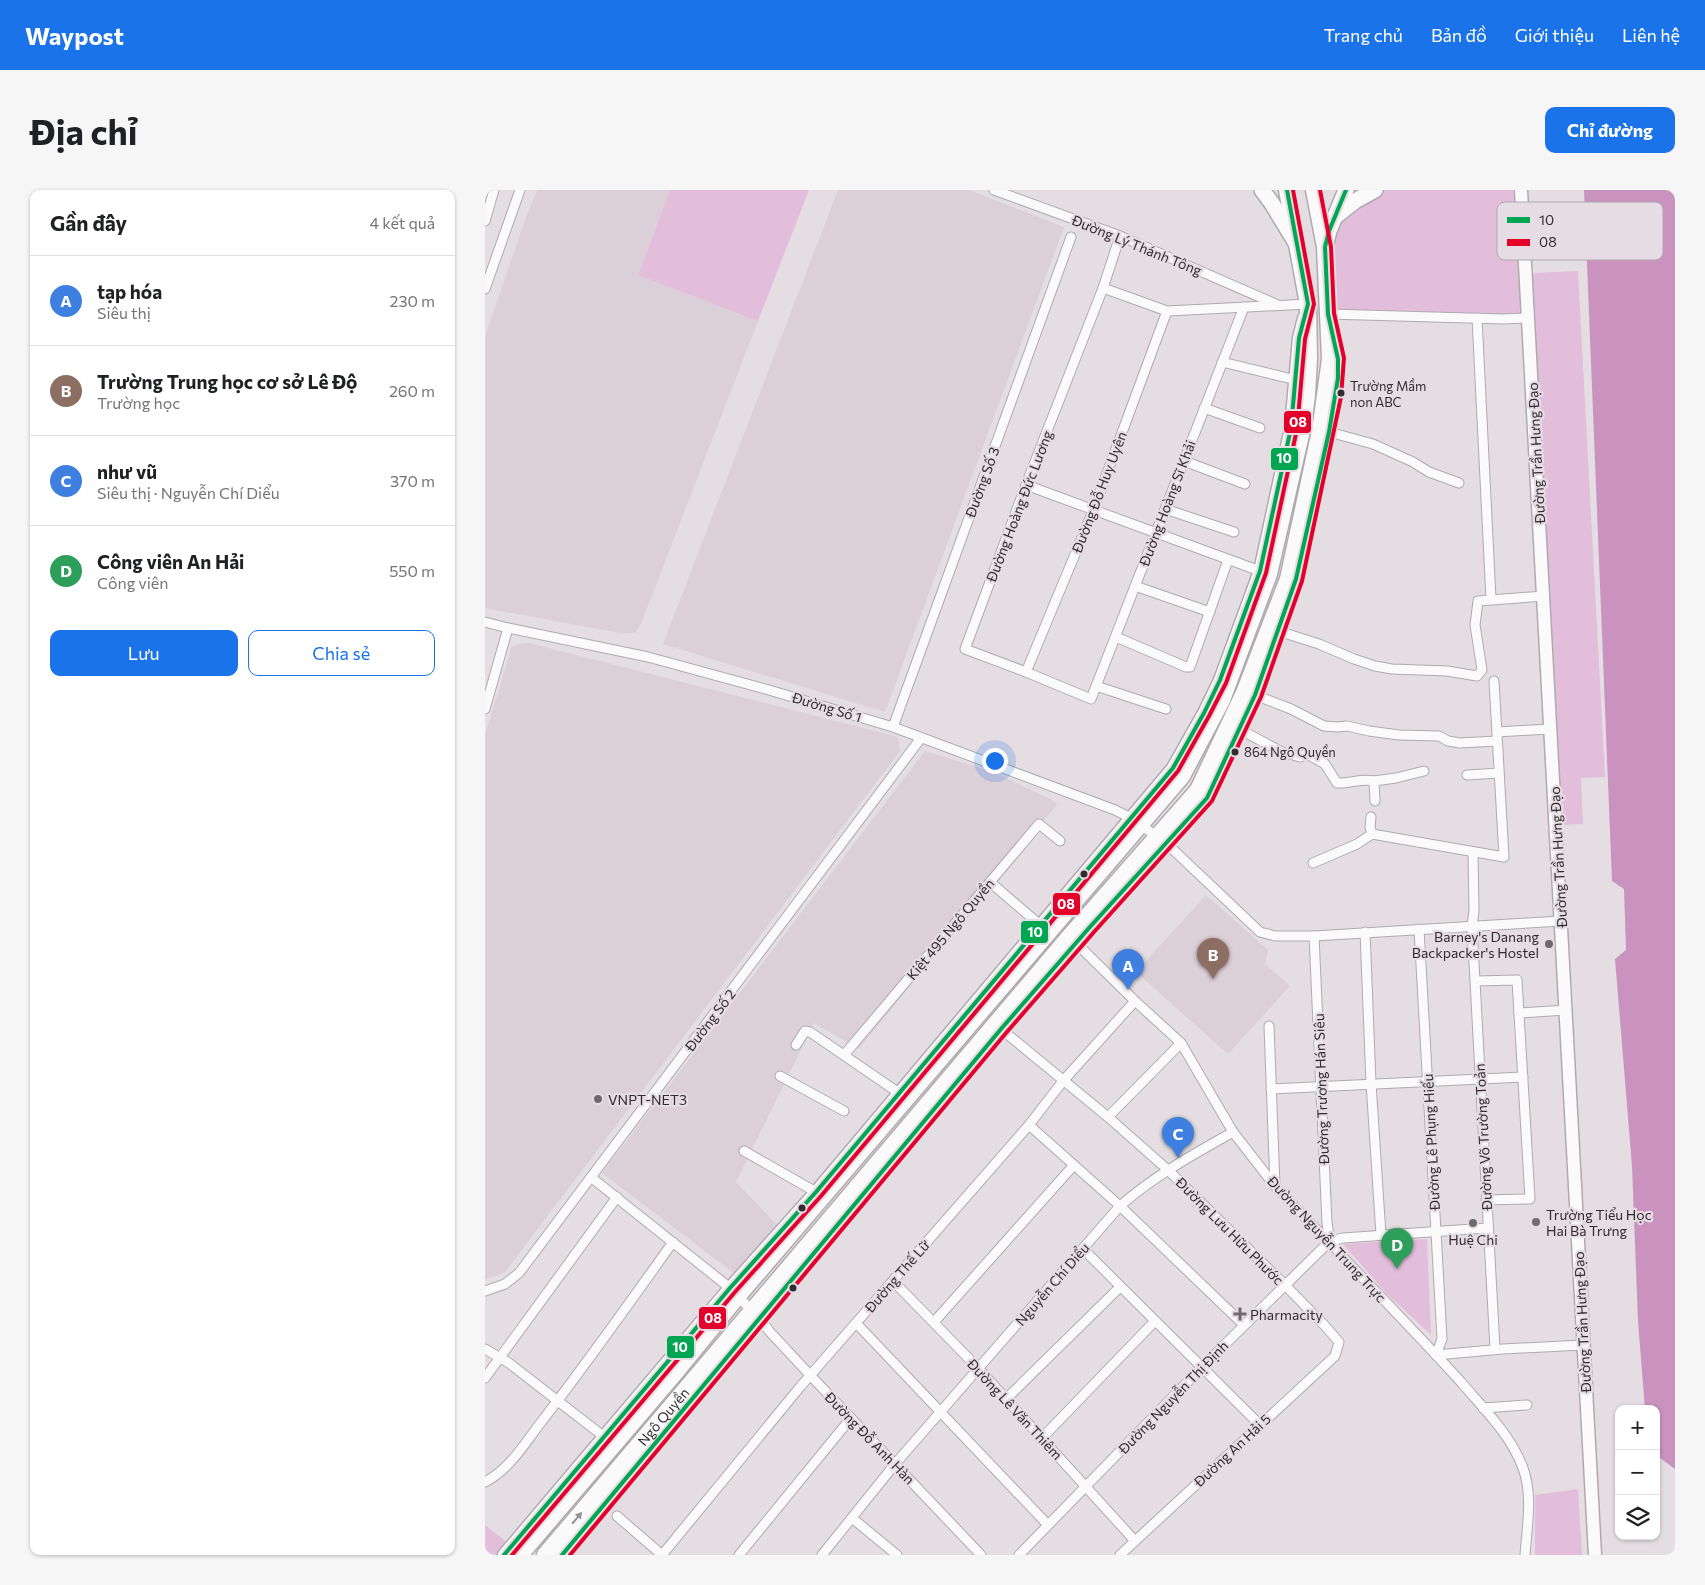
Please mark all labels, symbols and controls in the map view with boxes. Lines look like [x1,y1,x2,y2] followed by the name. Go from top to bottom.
[25,21,124,50] text: Waypost
[1324,24,1403,46] text: Trang chủ
[1431,24,1487,46] text: Bản đồ
[1515,24,1594,46] text: Giới thiệu
[1622,24,1680,46] text: Liên hệ
[1545,107,1675,153] button: Chỉ đường
[30,109,138,152] text: Địa chỉ
[1497,202,1663,260] legend
[50,210,127,235] text: Gần đây
[1069,211,1205,279] street label: Đường Lý Thánh Tông
[1539,211,1554,228] text: 10
[369,213,435,232] text: 4 kết quả
[1539,233,1557,250] text: 08
[97,280,162,303] text: tạp hóa
[60,291,72,310] text: A
[390,291,435,310] text: 230 m
[97,303,151,322] text: Siêu thị
[97,370,357,393] text: Trường Trung học cơ sở Lê Độ
[1350,378,1426,410] place label: Trường Mầm non ABC
[61,381,71,400] text: B
[389,381,435,400] text: 260 m
[1524,382,1548,525] street label: Đường Trần Hưng Đạo
[1336,388,1346,398] marker: Trường Mầm non ABC
[97,393,180,412] text: Trường học
[1283,410,1312,434] line badge: 08
[1289,413,1307,430] text: 08
[982,428,1056,585] street label: Đường Hoàng Đức Lương
[1068,429,1130,556] street label: Đường Đỗ Huy Uyên
[1135,438,1199,569] street label: Đường Hoàng Sĩ Khải
[961,445,1003,520] street label: Đường Số 3
[1270,447,1299,471] line badge: 10
[1276,449,1292,466] text: 10
[97,460,157,483] text: như vũ
[61,471,71,490] text: C
[390,471,435,490] text: 370 m
[97,483,280,502] text: Siêu thị · Nguyễn Chí Diểu
[97,550,244,573] text: Công viên An Hải
[60,561,72,580] text: D
[389,561,435,580] text: 550 m
[97,573,168,592] text: Công viên
[50,630,238,676] button: Lưu
[248,630,435,676] button: Chia sẻ
[789,688,864,726] street label: Đường Số 1
[1244,744,1336,760] place label: 864 Ngô Quyền
[1230,747,1240,757] marker: 864 Ngô Quyền
[982,748,1008,774] your location
[1546,786,1570,929] street label: Đường Trần Hưng Đạo
[1079,869,1089,879] unlabelled marker
[903,875,997,983] street label: Kiệt 495 Ngô Quyền
[1052,892,1081,916] line badge: 08
[1057,895,1075,912] text: 08
[1020,920,1049,944] line badge: 10
[1027,923,1043,940] text: 10
[1412,928,1539,961] place label: Barney's Danang Backpacker's Hostel
[1197,938,1229,979] pin: B
[1543,938,1555,950] marker: Barney's Danang Backpacker's Hostel
[1112,949,1144,990] pin: A
[681,985,739,1055] street label: Đường Số 2
[1310,1013,1332,1166] street label: Đường Trương Hán Siêu
[1471,1063,1495,1212] street label: Đường Võ Trường Toản
[1419,1073,1443,1212] street label: Đường Lê Phụng Hiếu
[608,1091,687,1108] place label: VNPT-NET3
[592,1093,604,1105] marker: VNPT-NET3
[1162,1117,1194,1158] pin: C
[1263,1172,1390,1306] street label: Đường Nguyễn Trung Trực
[1172,1173,1287,1288] street label: Đường Lưu Hữu Phước
[797,1203,807,1213] unlabelled marker
[1546,1206,1652,1239] place label: Trường Tiểu Học Hai Bà Trưng
[1530,1216,1542,1228] marker: Trường Tiểu Học Hai Bà Trưng
[1467,1217,1479,1229] marker: Huệ Chi
[1381,1228,1413,1269] pin: D
[1448,1231,1498,1248] place label: Huệ Chi
[860,1236,933,1316] street label: Đường Thế Lữ
[1011,1239,1093,1329] street label: Nguyễn Chí Diểu
[1570,1251,1594,1394] street label: Đường Trần Hưng Đạo
[788,1283,798,1293] unlabelled marker
[698,1306,727,1330] line badge: 08
[1250,1306,1323,1323] place label: Pharmacity
[1234,1308,1246,1320] marker: Pharmacity
[704,1309,722,1326] text: 08
[666,1335,695,1359] line badge: 10
[1114,1337,1231,1458] street label: Đường Nguyễn Thị Định
[672,1338,688,1355] text: 10
[963,1354,1066,1463] street label: Đường Lê Văn Thiêm
[633,1384,692,1449] street label: Ngô Quyền
[821,1388,918,1488] street label: Đường Đỗ Anh Hàn
[1615,1405,1660,1540] map controls
[1615,1405,1660,1450] button: +
[1189,1410,1274,1491] street label: Đường An Hải 5
[1615,1450,1660,1495] button: −
[1615,1495,1660,1540] button: layers
[571,1511,582,1524] one-way arrow

